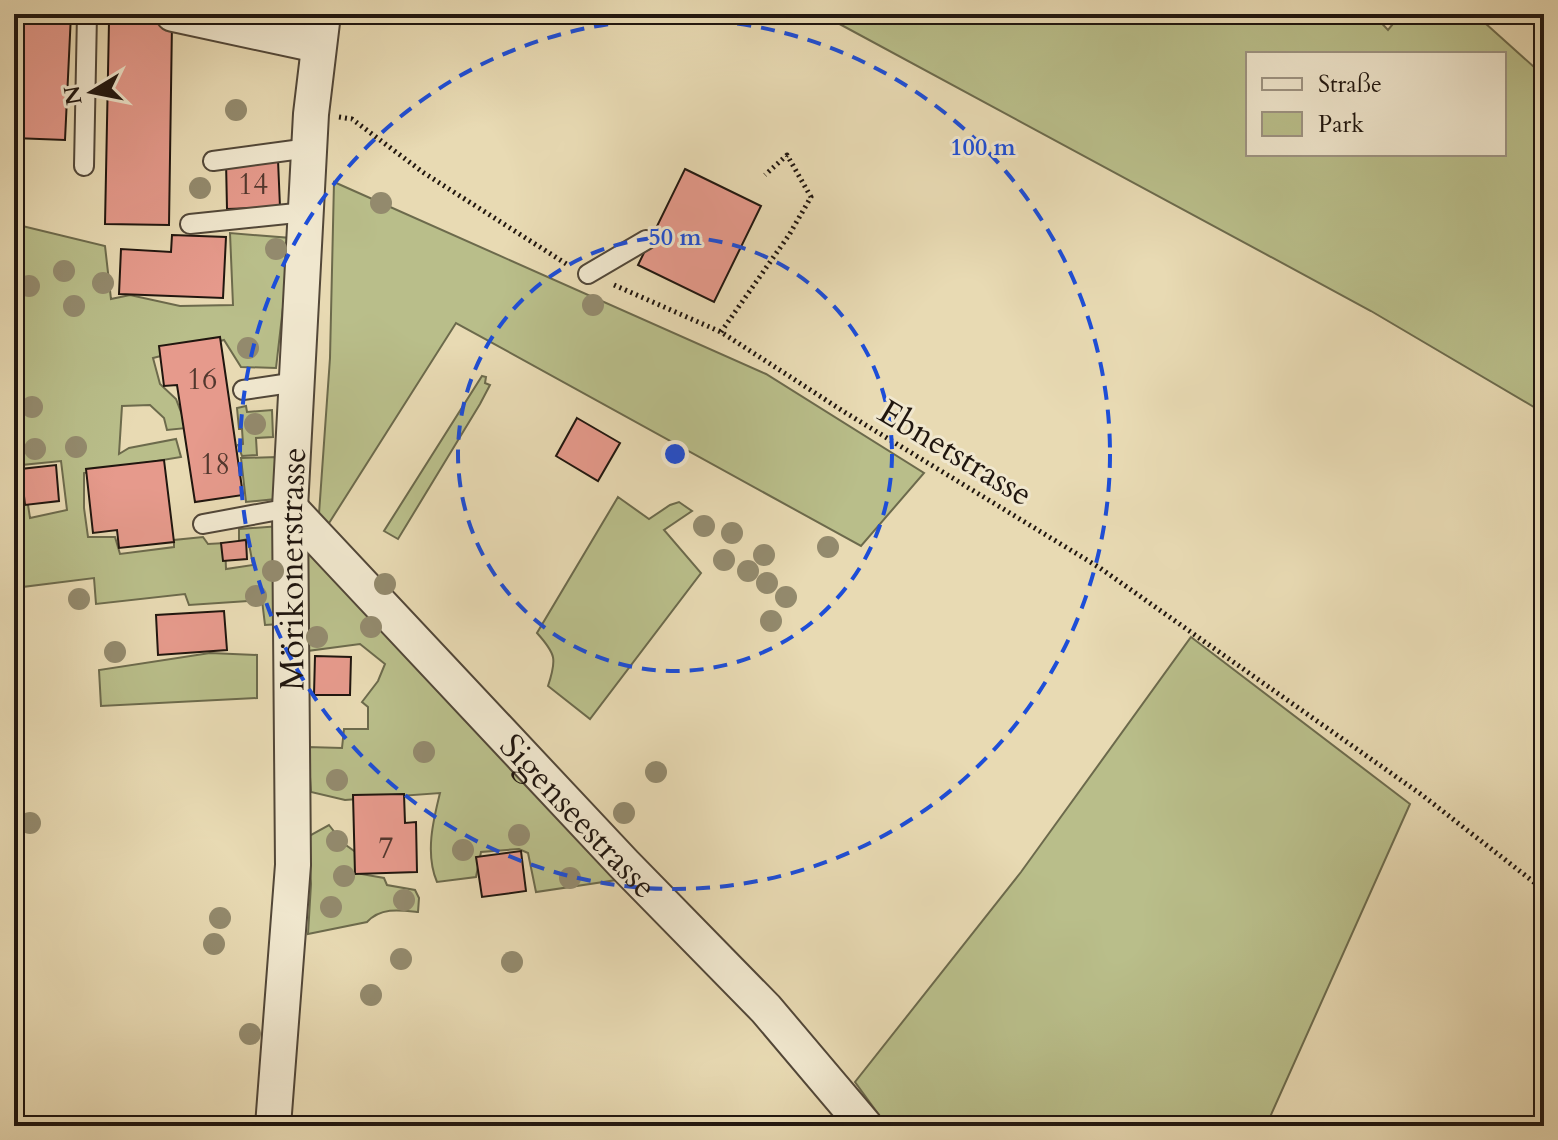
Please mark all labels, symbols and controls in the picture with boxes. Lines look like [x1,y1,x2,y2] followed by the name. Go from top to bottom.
[52,52,132,132] north arrow
[1246,52,1506,156] legend
[1318,68,1382,101] text: Straße
[57,83,90,107] text: N
[1318,108,1364,141] text: Park
[950,131,1017,164] text: 100 m
[238,164,268,205] house number: 14
[648,221,702,254] text: 50 m
[187,359,217,400] house number: 16
[870,389,1041,517] street label: Ebnetstrasse
[661,440,689,468] centre of rings
[200,444,230,485] house number: 18
[268,446,317,691] street label: Mörikonerstrasse
[489,724,667,909] street label: Sigenseestrasse
[378,828,394,869] house number: 7

